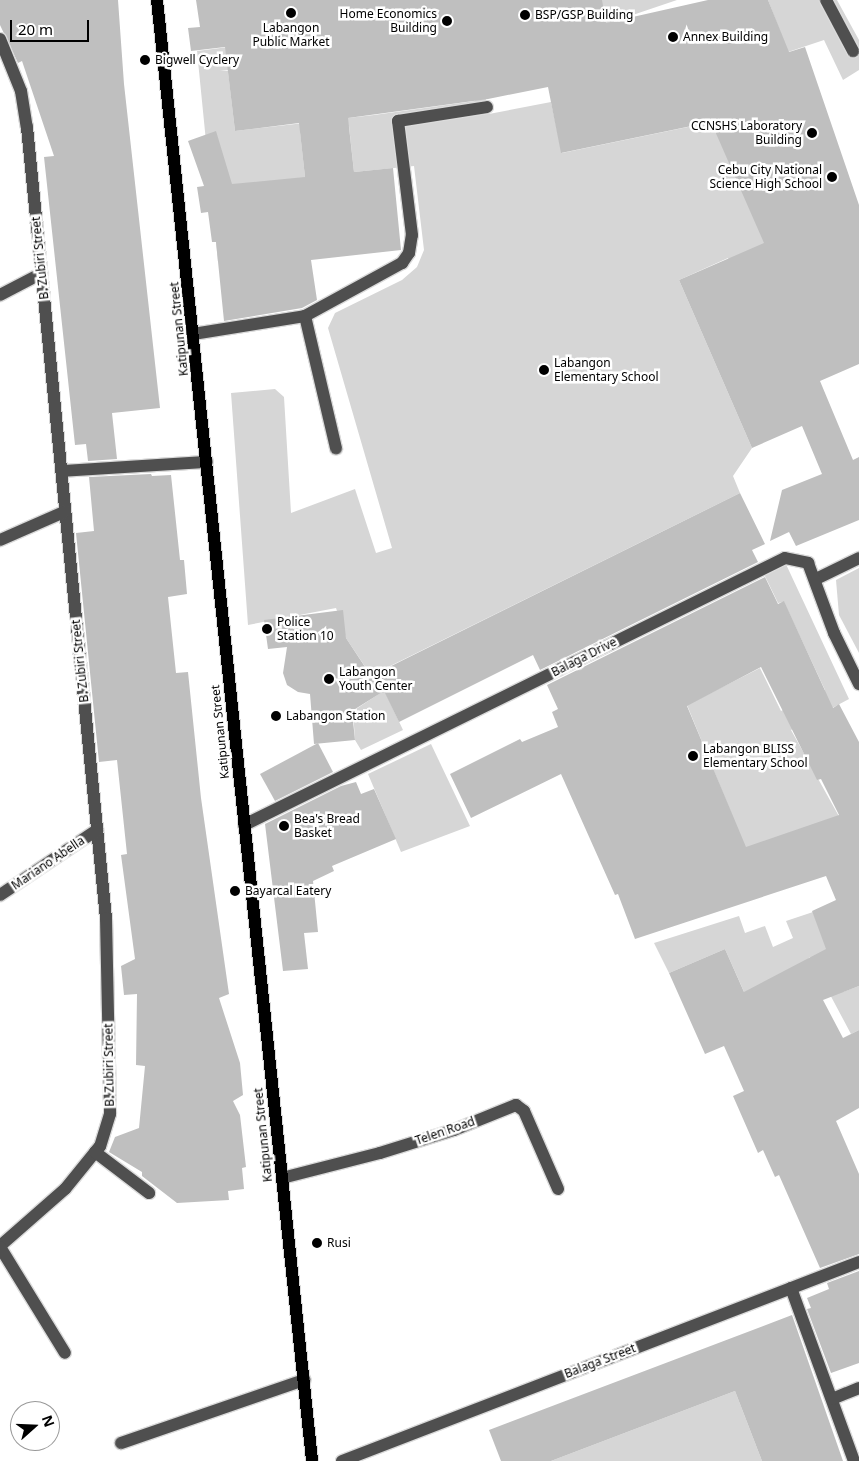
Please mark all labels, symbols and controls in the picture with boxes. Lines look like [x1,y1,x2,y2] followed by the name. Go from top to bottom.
[285,7,297,19] marker: Labangon Public Market
[340,7,437,35] place label: Home Economics Building
[535,8,633,22] place label: BSP/GSP Building
[519,9,531,21] marker: BSP/GSP Building
[12,10,91,42] scale bar
[441,15,453,27] marker: Home Economics Building
[18,19,53,39] text: 20 m
[252,21,330,49] place label: Labangon Public Market
[683,30,768,44] place label: Annex Building
[667,31,679,43] marker: Annex Building
[155,53,239,67] place label: Bigwell Cyclery
[139,54,151,66] marker: Bigwell Cyclery
[691,119,802,147] place label: CCNSHS Laboratory Building
[806,127,818,139] marker: CCNSHS Laboratory Building
[709,163,822,191] place label: Cebu City National Science High School
[826,171,838,183] marker: Cebu City National Science High School
[28,216,52,300] street label: B. Zubiri Street
[167,281,191,377] street label: Katipunan Street
[554,356,659,384] place label: Labangon Elementary School
[538,364,550,376] marker: Labangon Elementary School
[277,615,334,643] place label: Police Station 10
[68,619,92,703] street label: B. Zubiri Street
[261,623,273,635] marker: Police Station 10
[549,634,619,680] street label: Balaga Drive
[339,665,413,693] place label: Labangon Youth Center
[323,673,335,685] marker: Labangon Youth Center
[208,684,232,780] street label: Katipunan Street
[286,709,385,723] place label: Labangon Station
[270,710,282,722] marker: Labangon Station
[703,742,808,770] place label: Labangon BLISS Elementary School
[687,750,699,762] marker: Labangon BLISS Elementary School
[294,812,360,840] place label: Bea's Bread Basket
[278,820,290,832] marker: Bea's Bread Basket
[9,833,87,893] street label: Mariano Abella
[245,884,331,898] place label: Bayarcal Eatery
[229,885,241,897] marker: Bayarcal Eatery
[101,1023,117,1107] street label: B. Zubiri Street
[251,1087,275,1183] street label: Katipunan Street
[413,1114,477,1148] street label: Telen Road
[327,1236,351,1250] place label: Rusi
[311,1237,323,1249] marker: Rusi
[562,1341,638,1381] street label: Balaga Street
[10,1401,60,1451] north arrow
[38,1412,59,1430] text: N

